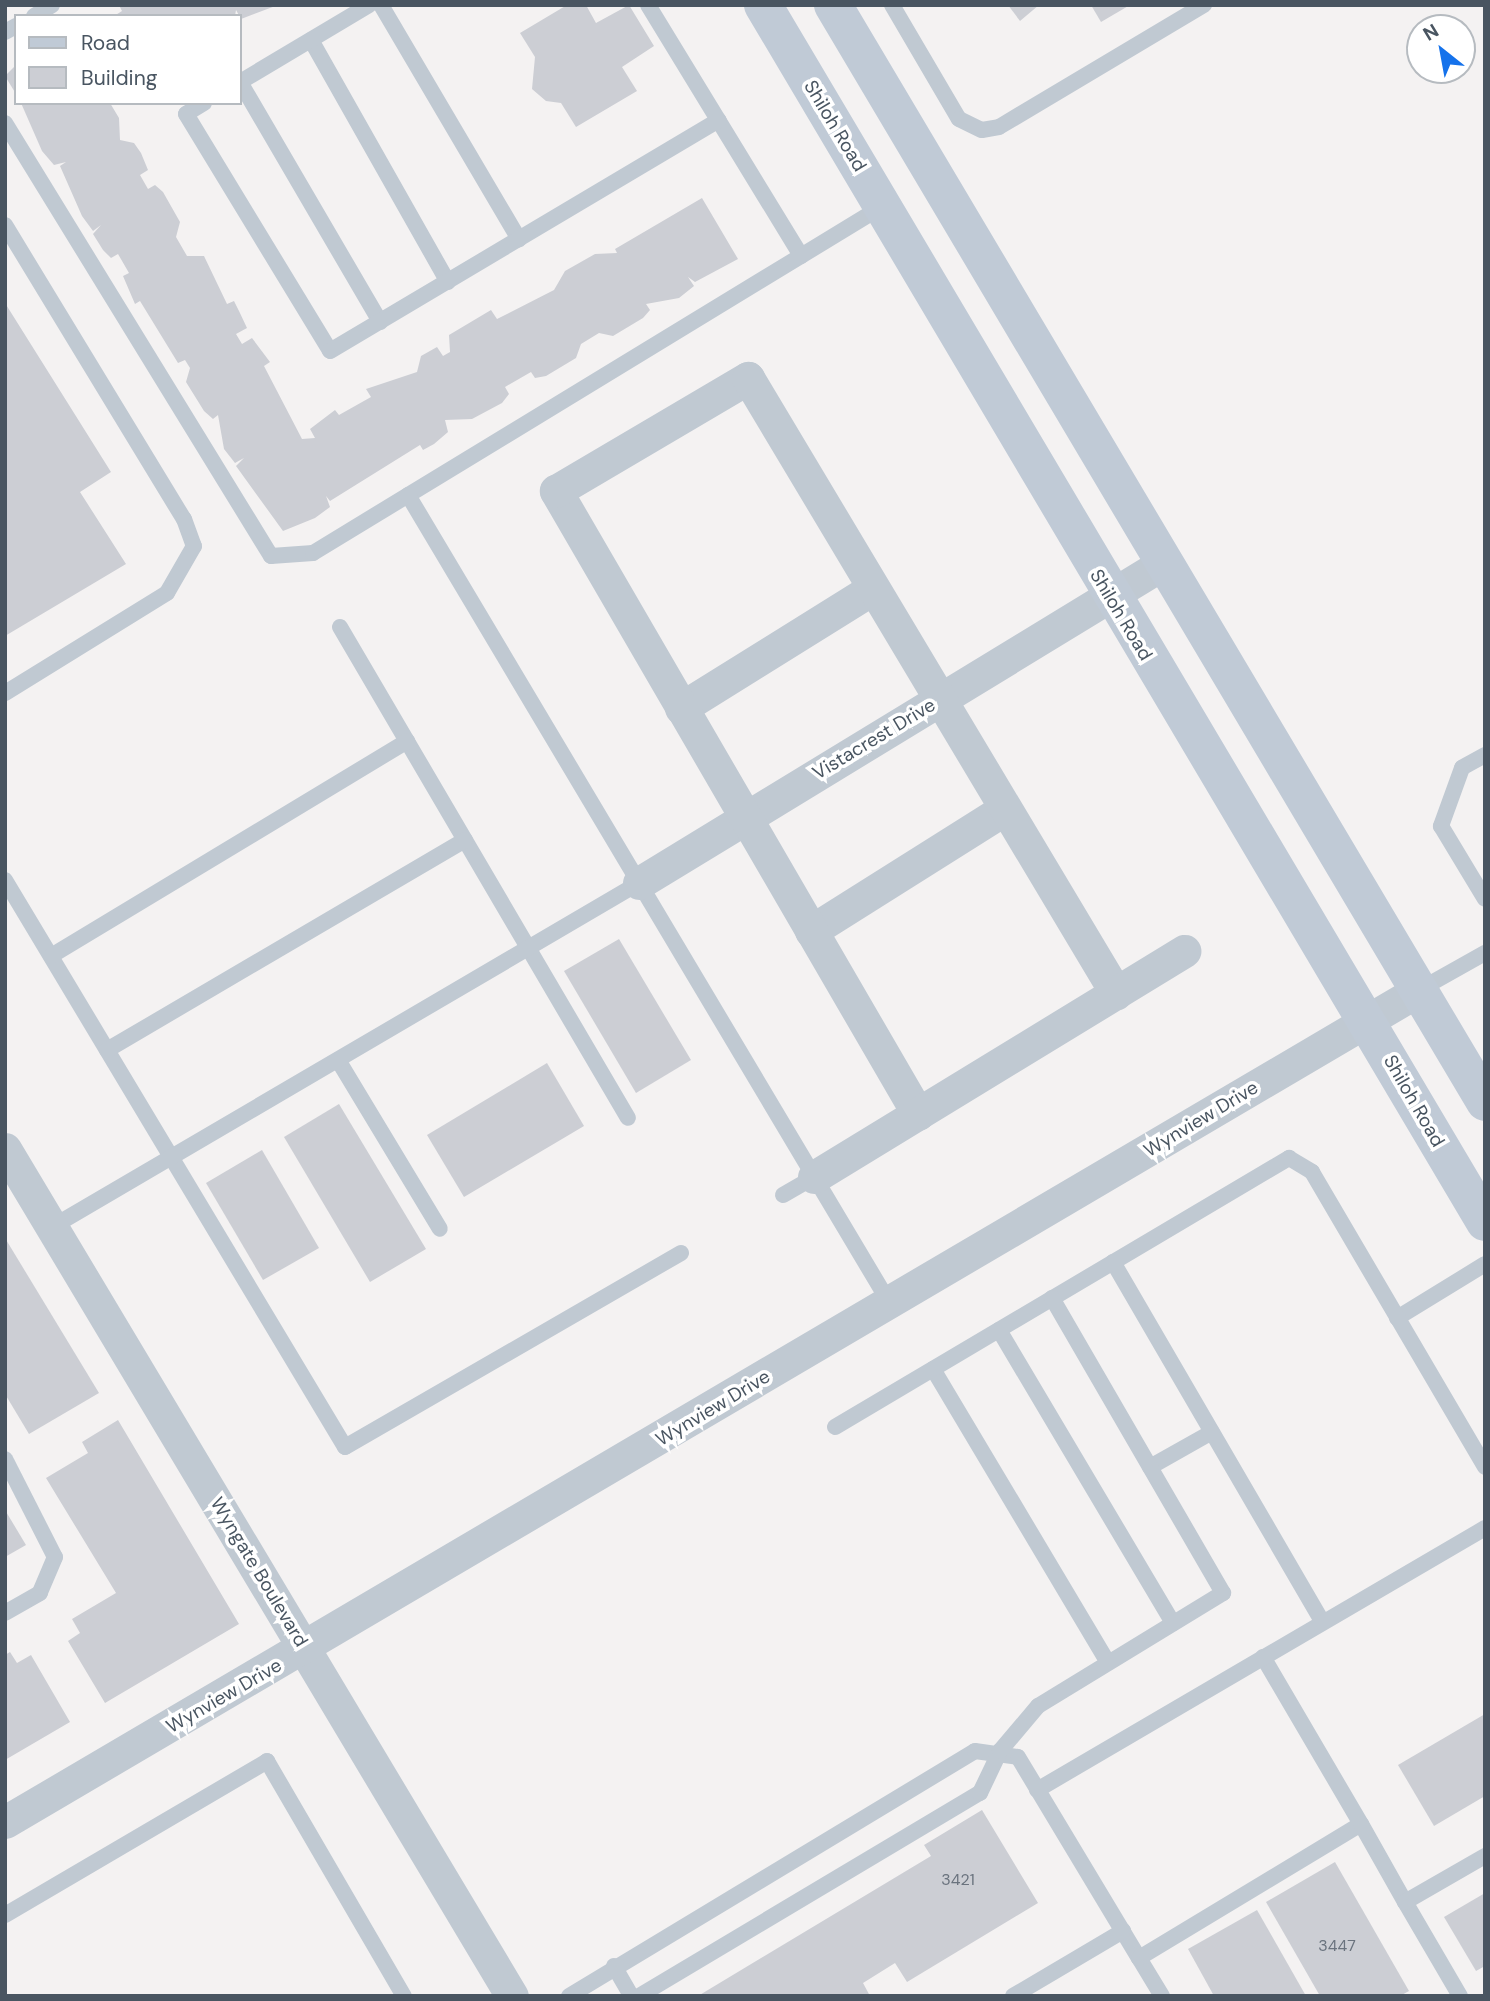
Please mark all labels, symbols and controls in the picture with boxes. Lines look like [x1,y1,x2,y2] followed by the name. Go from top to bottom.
[14,14,242,105] legend
[1406,14,1476,84] north arrow
[1419,18,1443,47] text: N
[81,29,130,57] text: Road
[81,64,157,92] text: Building
[799,76,871,176] street label: Shiloh Road
[1085,565,1157,665] street label: Shiloh Road
[809,693,939,785] street label: Vistacrest Drive
[1379,1051,1449,1151] street label: Shiloh Road
[1140,1076,1262,1162] street label: Wynview Drive
[652,1365,774,1451] street label: Wynview Drive
[205,1493,313,1651] street label: Wyngate Boulevard
[162,1654,286,1738] street label: Wynview Drive
[941,1870,975,1890] house number: 3421
[1318,1936,1356,1956] house number: 3447

